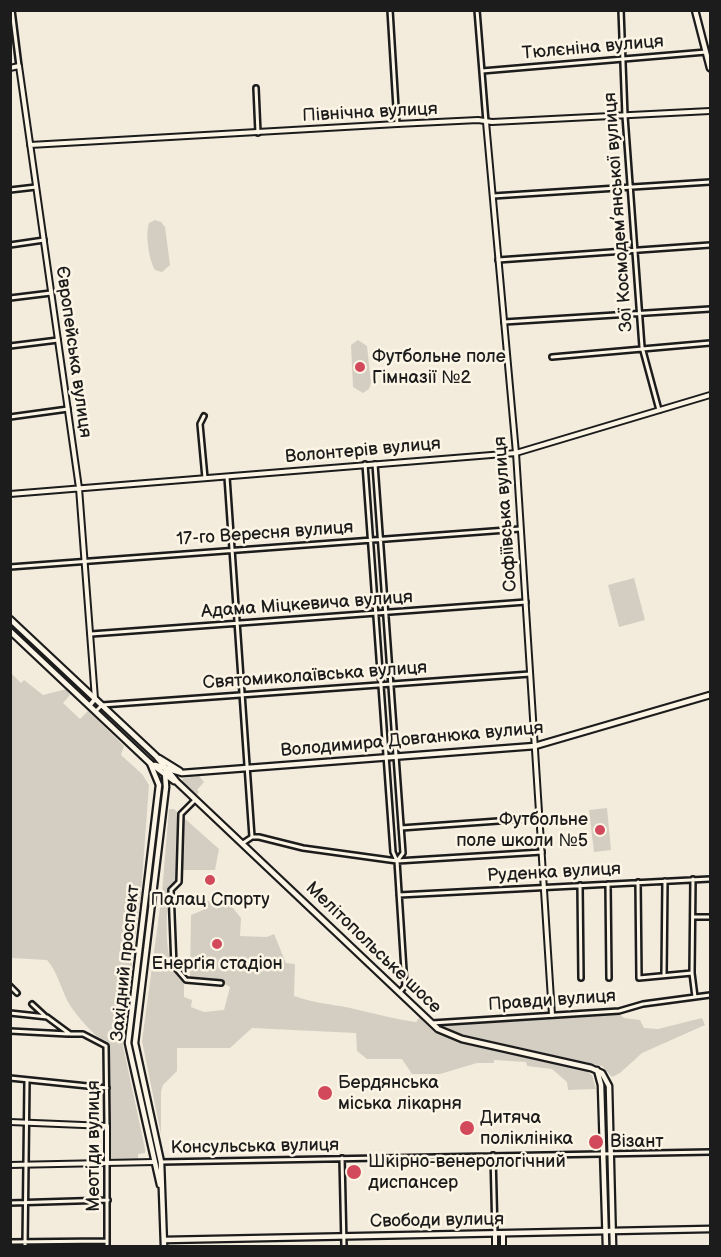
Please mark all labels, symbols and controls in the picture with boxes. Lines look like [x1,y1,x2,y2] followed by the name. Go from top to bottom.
[521,31,665,65] street label: Тюлєніна вулиця
[600,91,638,333] street label: Зої Космодем’янської вулиця
[302,99,438,127] street label: Північна вулиця
[50,265,96,439] street label: Європейська вулиця
[372,346,506,388] place label: Футбольне поле Гімназії №2
[353,360,367,374] marker: Футбольне поле Гімназії №2
[284,433,442,469] street label: Волонтерів вулиця
[490,436,522,592] street label: Софіївська вулиця
[176,517,354,551] street label: 17-го Вересня вулиця
[200,587,414,623] street label: Адама Міцкевича вулиця
[202,657,428,695] street label: Святомиколаївська вулиця
[280,718,544,762] street label: Володимира Довганюка вулиця
[456,809,588,852] place label: Футбольне поле школи №5
[593,823,607,837] marker: Футбольне поле школи №5
[486,859,622,887] street label: Руденка вулиця
[203,873,217,887] marker: Палац Спорту
[301,878,445,1018] street label: Мелітопольське шосе
[107,884,145,1042] street label: Західний проспект
[151,889,269,911] place label: Палац Спорту
[210,937,224,951] marker: Енерґія стадіон
[151,953,283,975] place label: Енерґія стадіон
[487,986,617,1016] street label: Правди вулиця
[338,1072,462,1114] place label: Бердянська міська лікарня
[83,1080,105,1212] street label: Меотіди вулиця
[316,1084,334,1102] marker: Бердянська міська лікарня
[480,1107,573,1150] place label: Дитяча поліклініка
[458,1119,476,1137] marker: Дитяча поліклініка
[610,1131,664,1153] place label: Візант
[587,1133,605,1151] marker: Візант
[171,1135,339,1159] street label: Консульська вулиця
[368,1151,566,1194] place label: Шкірно-венерологічний диспансер
[345,1163,363,1181] marker: Шкірно-венерологічний диспансер
[370,1209,504,1233] street label: Свободи вулиця

